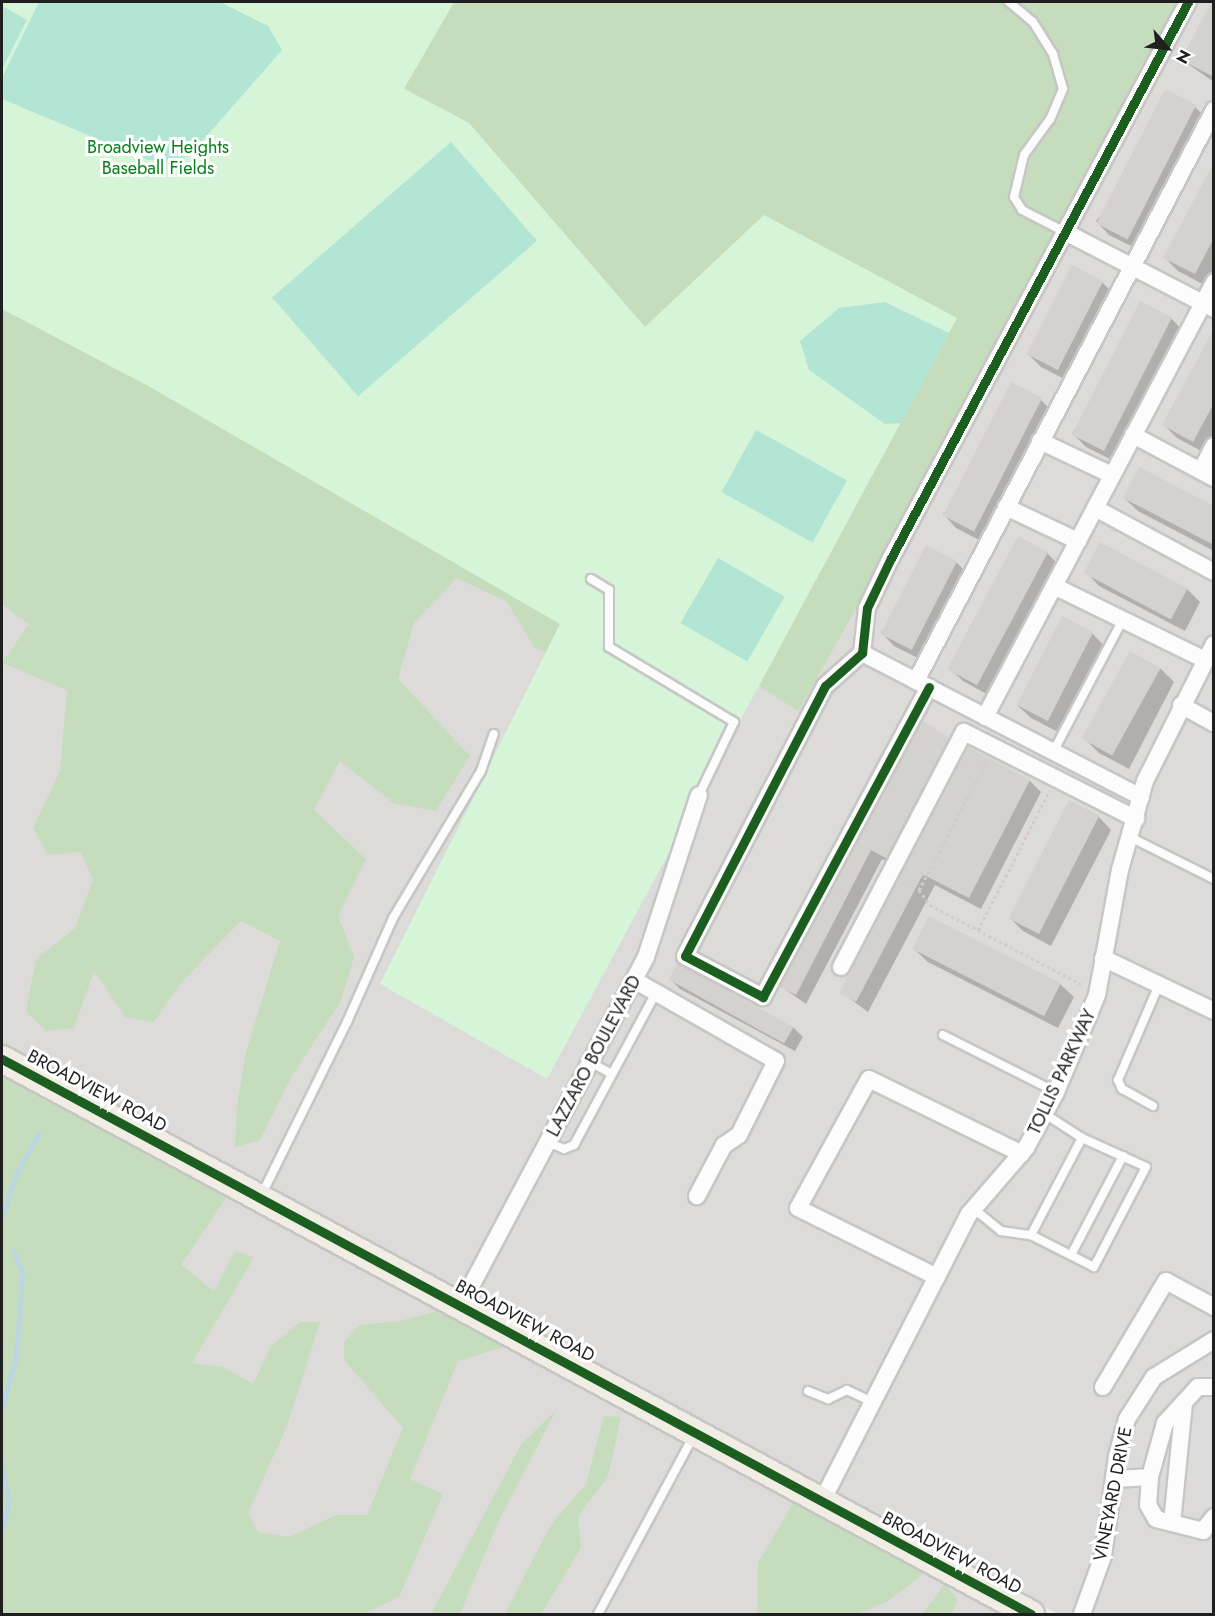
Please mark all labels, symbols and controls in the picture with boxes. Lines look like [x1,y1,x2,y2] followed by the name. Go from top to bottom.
[1137,18,1197,78] north arrow
[1170,46,1196,68] text: N
[87,137,229,180] park label: Broadview Heights Baseball Fields
[542,972,646,1140] street label: LAZZARO BOULEVARD
[1024,1006,1100,1138] street label: TOLLIS PARKWAY
[24,1045,170,1137] street label: BROADVIEW ROAD
[452,1275,598,1367] street label: BROADVIEW ROAD
[1089,1425,1137,1563] street label: VINEYARD DRIVE
[879,1507,1025,1599] street label: BROADVIEW ROAD

